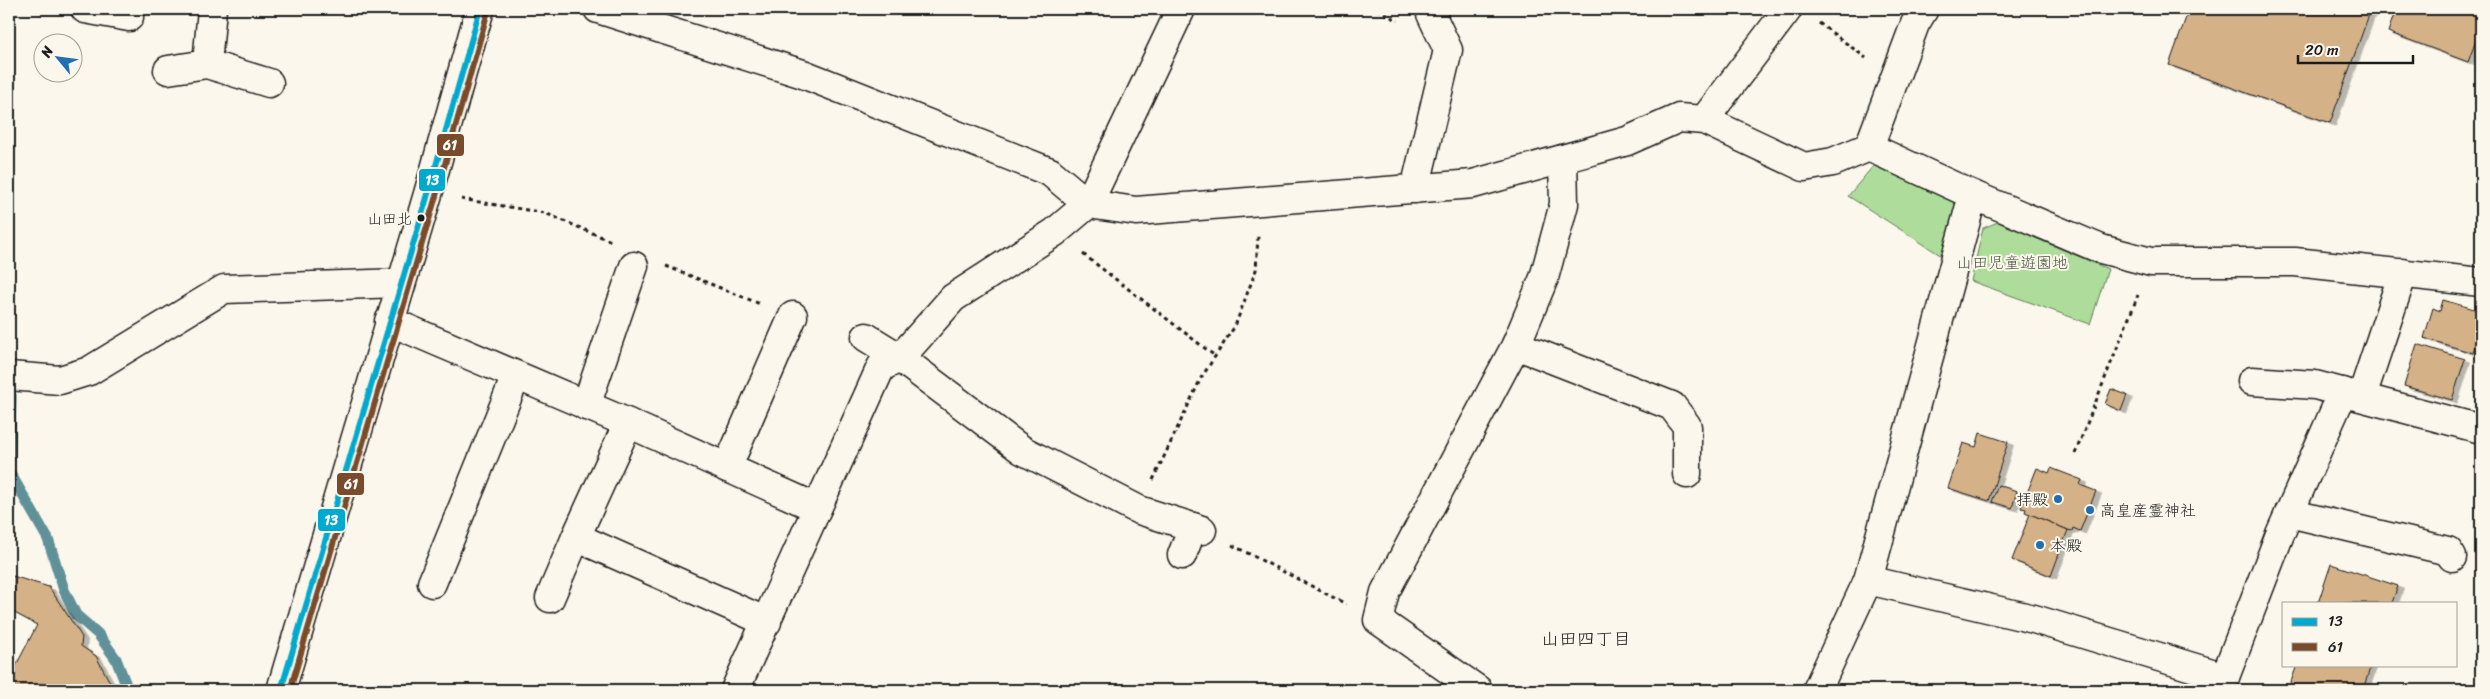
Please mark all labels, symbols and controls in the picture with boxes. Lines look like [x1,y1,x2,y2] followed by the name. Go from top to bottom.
[32,32,82,82] north arrow
[2298,32,2412,64] scale bar
[2305,37,2339,63] text: 20 m
[33,41,60,63] text: N
[436,133,465,157] line badge: 61
[442,133,457,158] text: 61
[418,168,446,192] line badge: 13
[425,168,439,193] text: 13
[367,206,412,232] place label: 山田北
[416,213,426,223] marker: 山田北
[1956,248,2068,277] park label: 山田児童遊園地
[336,472,365,496] line badge: 61
[343,472,358,497] text: 61
[2016,485,2048,514] place label: 拝殿
[2052,493,2064,505] marker: 拝殿
[2100,496,2196,525] place label: 高皇産霊神社
[2084,504,2096,516] marker: 高皇産霊神社
[317,508,346,532] line badge: 13
[324,508,338,533] text: 13
[2050,531,2082,560] place label: 本殿
[2034,539,2046,551] marker: 本殿
[2282,602,2458,666] legend
[2328,608,2343,634] text: 13
[1541,623,1631,655] district label: 山田四丁目
[2328,634,2343,660] text: 61

